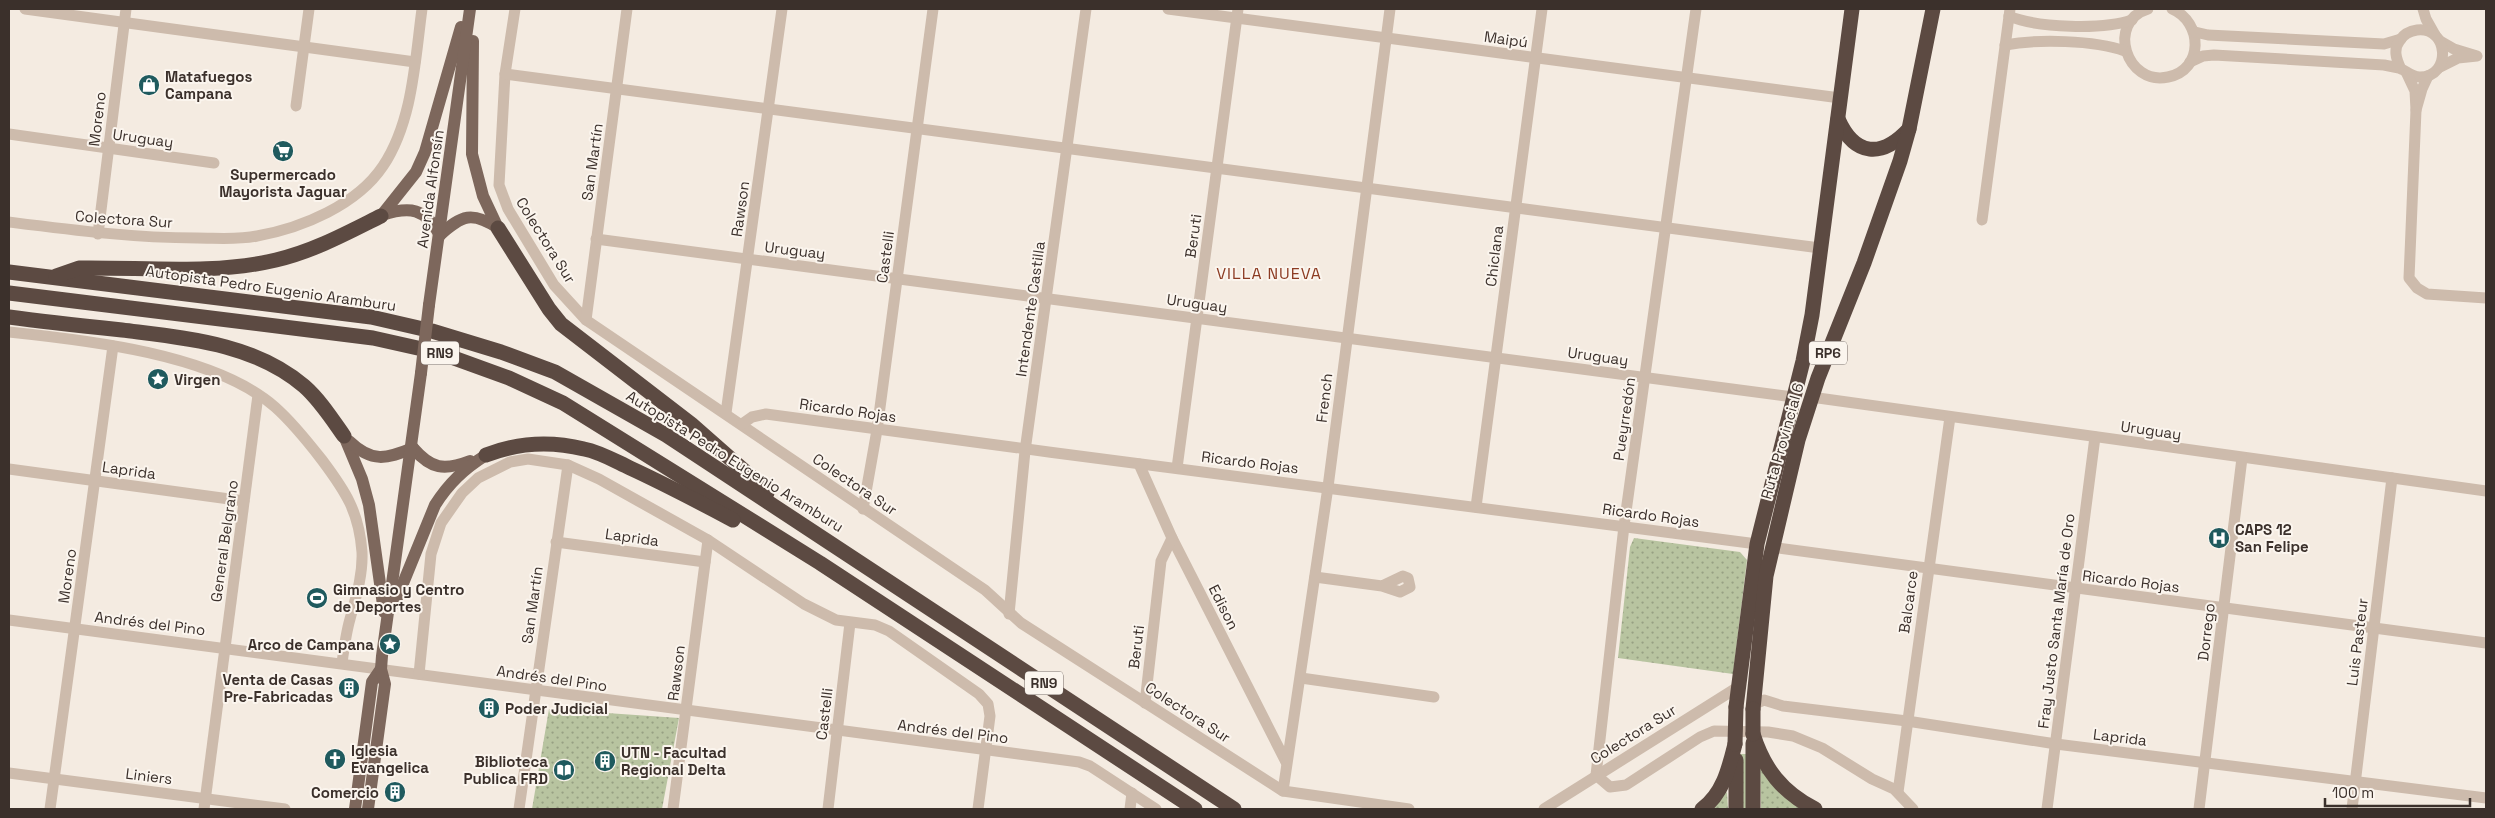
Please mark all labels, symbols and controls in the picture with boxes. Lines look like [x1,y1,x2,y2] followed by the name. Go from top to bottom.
[1483,27,1529,51] street label: Maipú
[165,67,253,103] place label: Matafuegos Campana
[137,73,161,97] shop icon: Matafuegos Campana
[84,91,110,147] street label: Moreno
[577,122,607,202] street label: San Martín
[111,124,175,152] street label: Uruguay
[412,129,448,249] street label: Avenida Alfonsín
[271,139,295,163] supermarket icon: Supermercado Mayorista Jaguar
[219,165,347,201] place label: Supermercado Mayorista Jaguar
[727,180,753,238] street label: Rawson
[512,193,580,287] street label: Colectora Sur
[74,206,174,232] street label: Colectora Sur
[1181,213,1205,259] street label: Beruti
[1481,224,1507,288] street label: Chiclana
[872,230,898,284] street label: Castelli
[763,237,827,263] street label: Uruguay
[1011,240,1049,378] street label: Intendente Castilla
[145,261,397,315] street label: Autopista Pedro Eugenio Aramburu
[1216,263,1322,284] district label: VILLA NUEVA
[1165,289,1229,317] street label: Uruguay
[421,342,459,364] road number: RN9
[1566,342,1630,370] street label: Uruguay
[1809,342,1847,364] road number: RP6
[146,367,170,391] place icon: Virgen
[174,370,220,389] place label: Virgen
[1312,372,1336,424] street label: French
[1609,376,1639,462] street label: Pueyrredón
[1756,381,1808,501] street label: Ruta Provincial 6
[623,386,847,536] street label: Autopista Pedro Eugenio Aramburu
[798,394,898,426] street label: Ricardo Rojas
[2119,416,2183,444] street label: Uruguay
[1200,447,1300,477] street label: Ricardo Rojas
[809,449,901,519] street label: Colectora Sur
[101,457,157,483] street label: Laprida
[206,479,242,603] street label: General Belgrano
[1601,499,1701,531] street label: Ricardo Rojas
[2033,512,2079,730] street label: Fray Justo Santa María de Oro
[2235,520,2309,556] place label: CAPS 12 San Felipe
[604,524,660,550] street label: Laprida
[2207,526,2231,550] hospital icon: CAPS 12 San Felipe
[54,547,80,605] street label: Moreno
[517,565,547,645] street label: San Martín
[2081,566,2181,596] street label: Ricardo Rojas
[1894,569,1922,635] street label: Balcarce
[333,580,465,616] place label: Gimnasio y Centro de Deportes
[1205,581,1243,633] street label: Edison
[305,586,329,610] sports icon: Gimnasio y Centro de Deportes
[2342,597,2372,687] street label: Luis Pasteur
[2193,602,2219,662] street label: Dorrego
[93,607,207,639] street label: Andrés del Pino
[1124,624,1148,670] street label: Beruti
[378,632,402,656] place icon: Arco de Campana
[248,635,374,654] place label: Arco de Campana
[663,644,689,702] street label: Rawson
[495,661,609,695] street label: Andrés del Pino
[223,670,333,706] place label: Venta de Casas Pre-Fabricadas
[1025,671,1063,694] road number: RN9
[337,676,361,700] building icon: Venta de Casas Pre-Fabricadas
[1142,677,1235,747] street label: Colectora Sur
[811,687,837,741] street label: Castelli
[477,696,501,720] building icon: Poder Judicial
[505,699,608,718] place label: Poder Judicial
[1586,700,1680,768] street label: Colectora Sur
[896,715,1010,747] street label: Andrés del Pino
[2092,724,2148,750] street label: Laprida
[351,741,429,777] place label: Iglesia Evangelica
[621,743,727,779] place label: UTN - Facultad Regional Delta
[323,747,347,771] church icon: Iglesia Evangelica
[593,749,617,773] building icon: UTN - Facultad Regional Delta
[463,752,548,788] place label: Biblioteca Publica FRD
[552,758,576,782] library icon: Biblioteca Publica FRD
[125,764,174,788] street label: Liniers
[2325,776,2470,808] scale bar
[383,780,407,804] building icon: Comercio
[311,783,379,802] place label: Comercio
[2332,783,2374,802] text: 100 m

